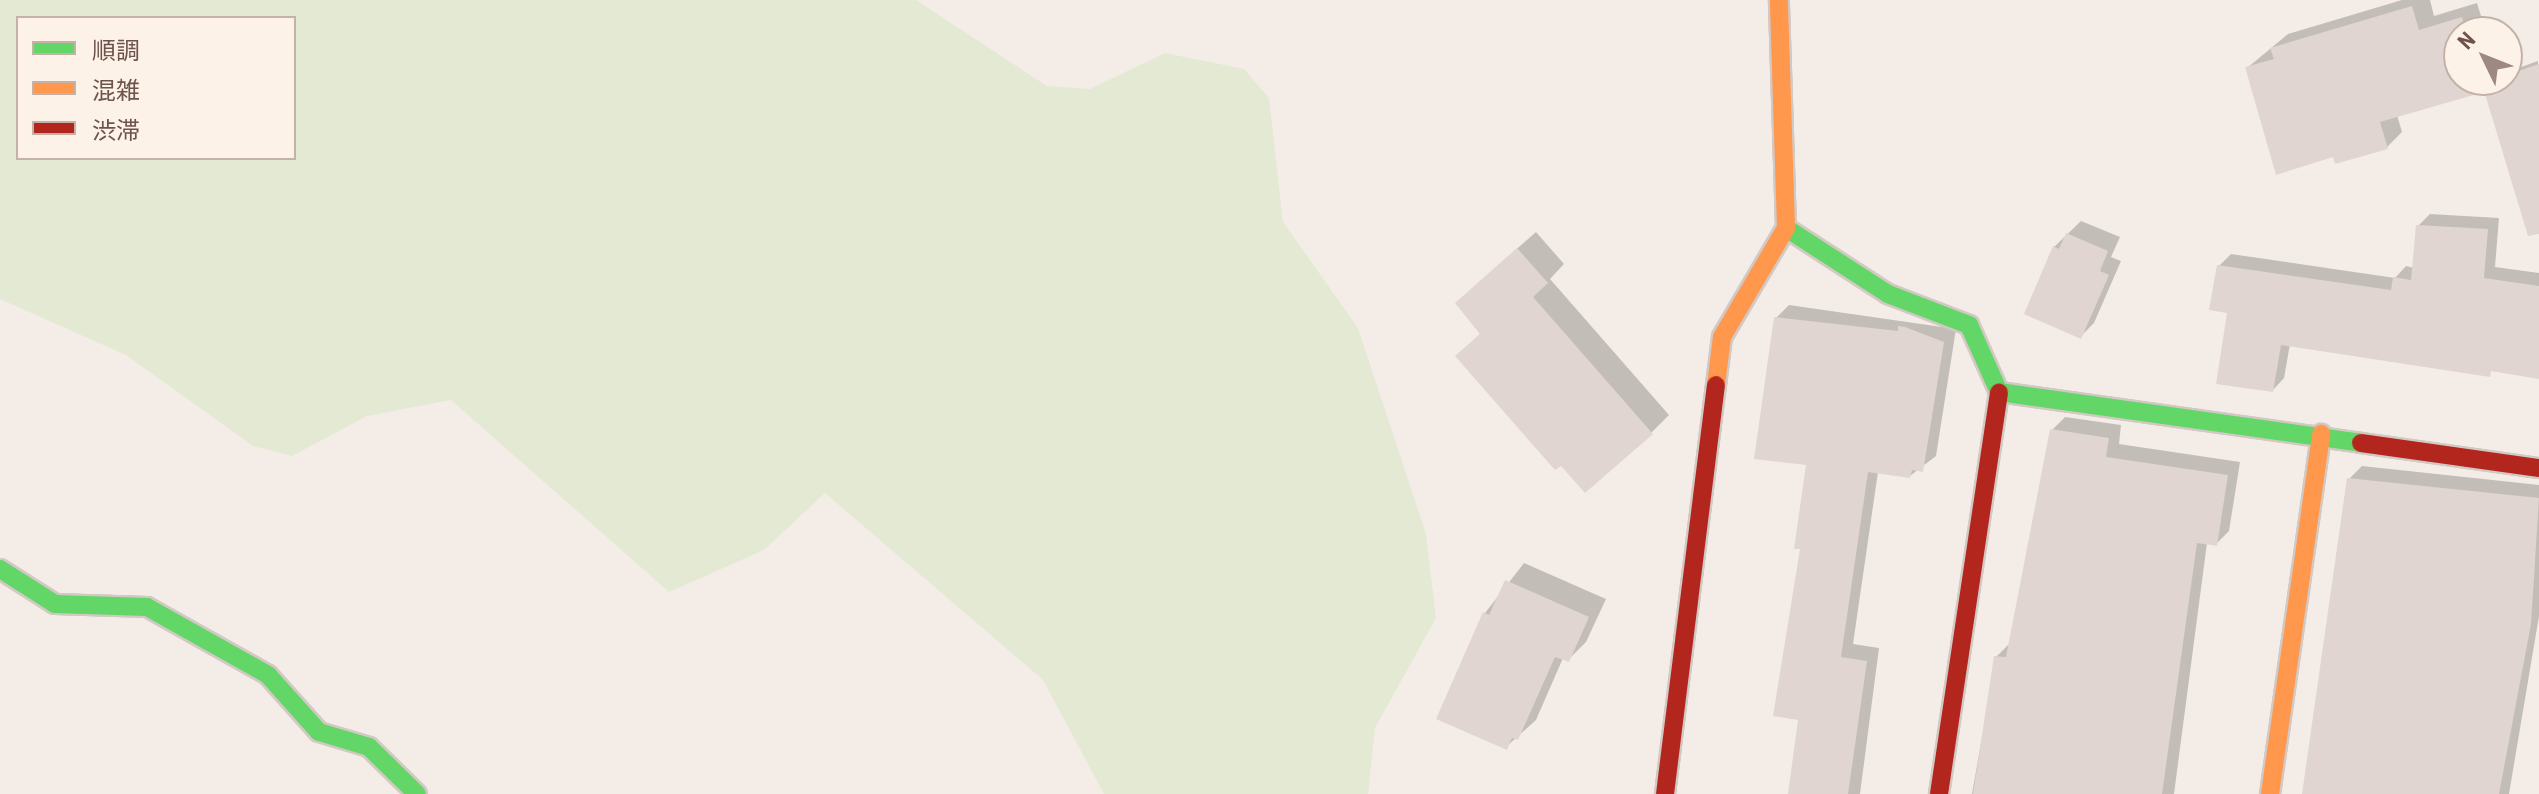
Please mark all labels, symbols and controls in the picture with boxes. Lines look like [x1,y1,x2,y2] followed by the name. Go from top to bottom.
[16,16,296,160] legend
[2443,16,2523,96] north arrow
[2453,27,2480,54] text: N
[92,37,140,65] text: 順調
[92,77,140,105] text: 混雑
[92,117,140,145] text: 渋滞

